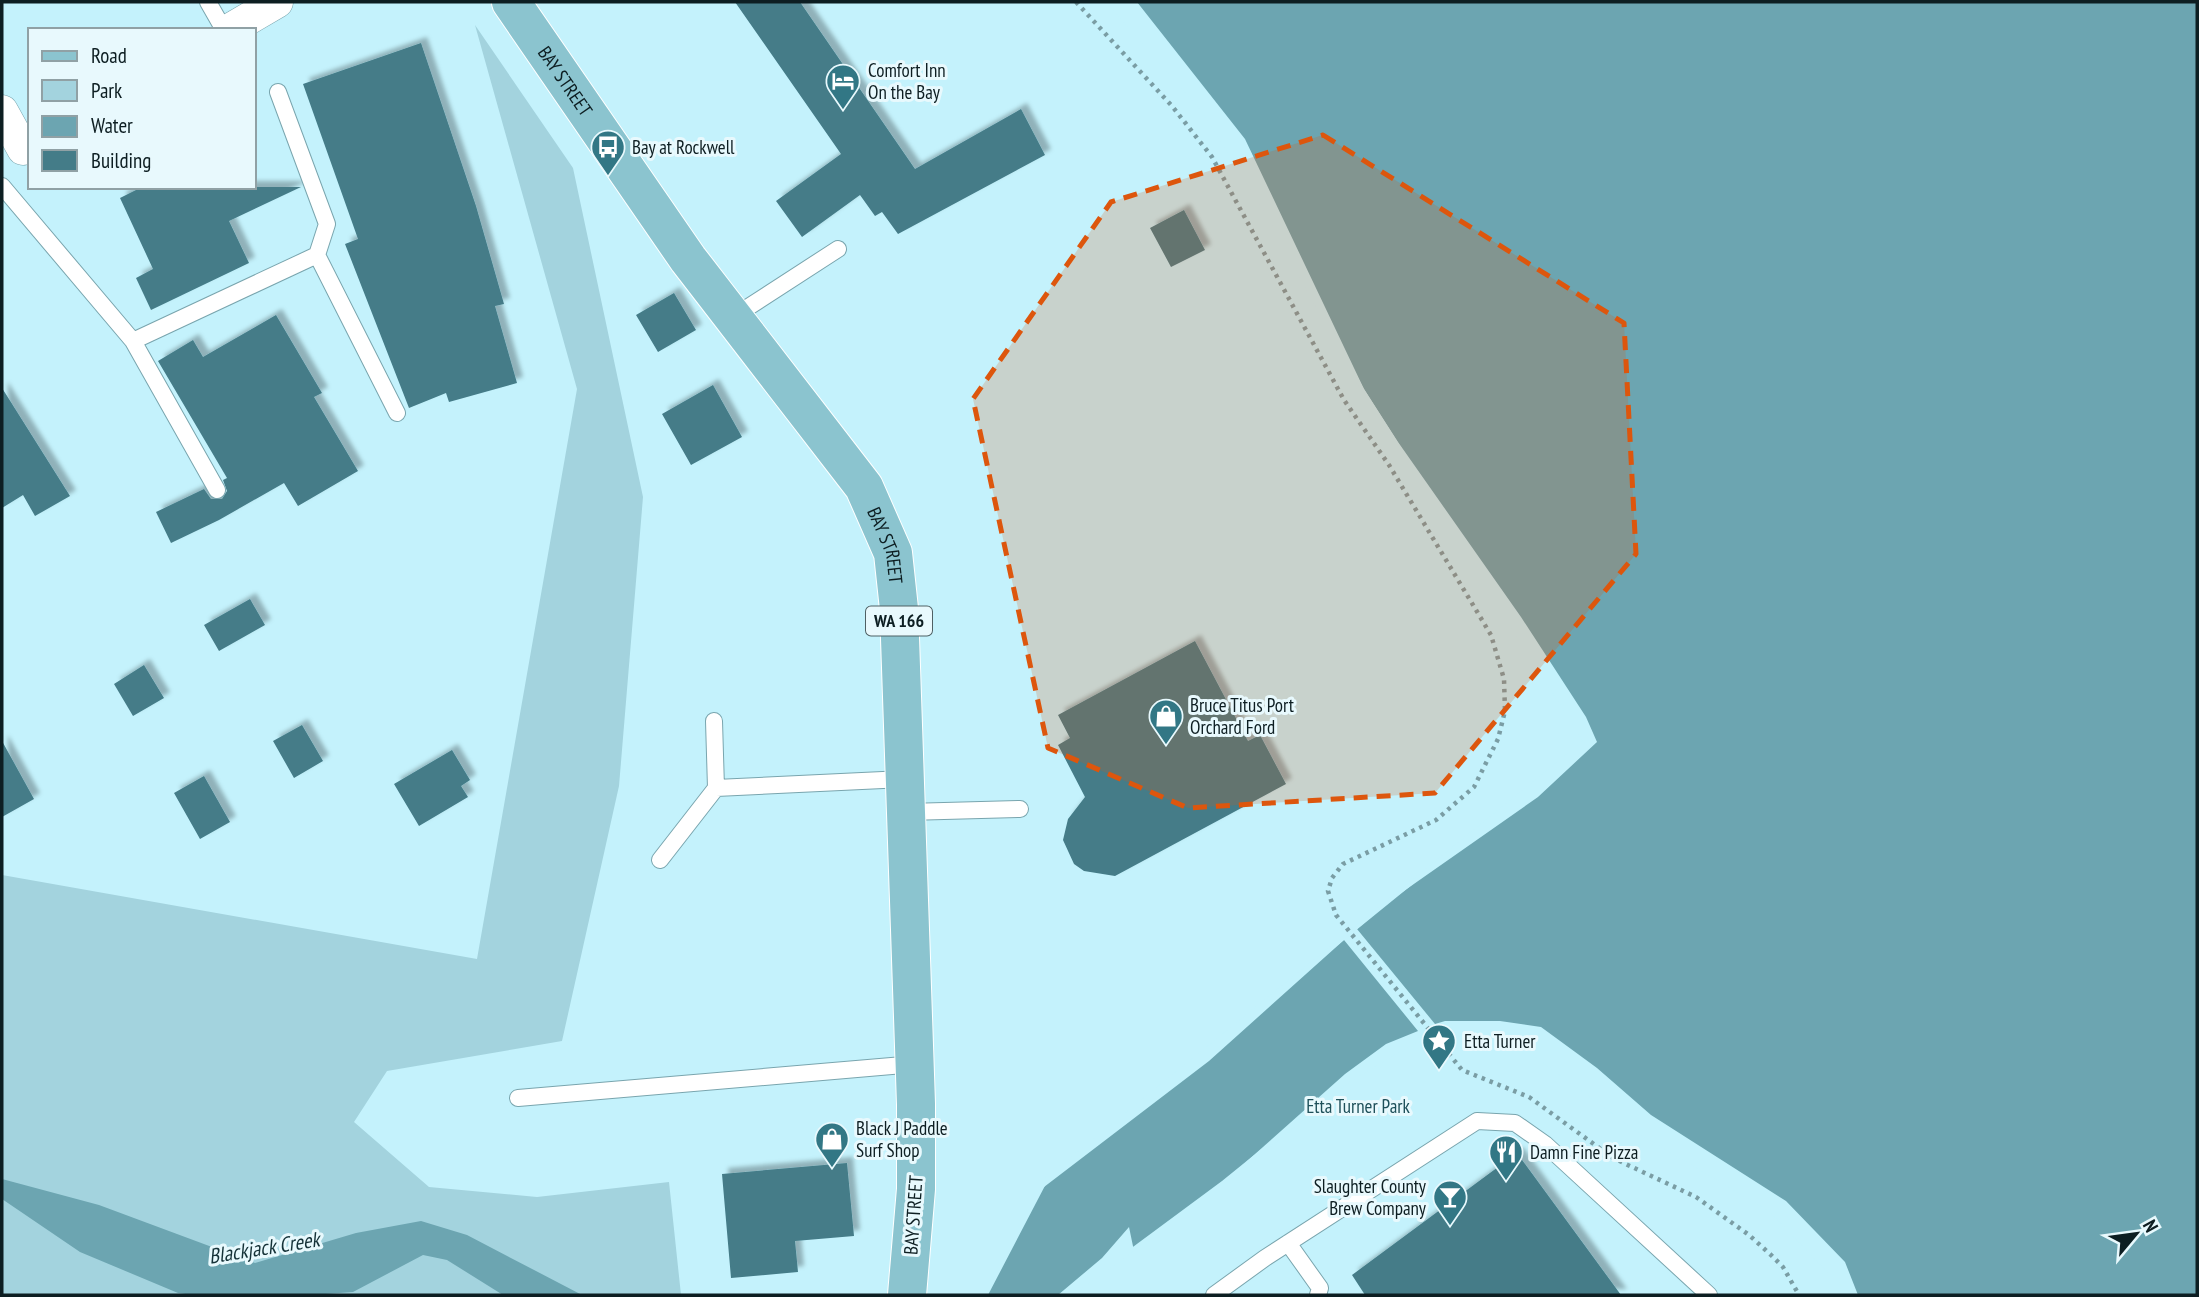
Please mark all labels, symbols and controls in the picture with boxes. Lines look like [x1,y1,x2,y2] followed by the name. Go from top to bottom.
[28,28,256,189] legend
[533,41,598,121] street label: BAY STREET
[91,42,127,69] text: Road
[868,58,946,104] place label: Comfort Inn On the Bay
[824,62,862,111] hotel icon: Comfort Inn On the Bay
[91,77,122,104] text: Park
[91,112,133,139] text: Water
[589,128,627,177] bus stop icon: Bay at Rockwell
[632,135,735,159] place label: Bay at Rockwell
[91,147,151,174] text: Building
[862,503,908,585] street label: BAY STREET
[866,606,932,636] road number: WA 166
[1190,693,1295,739] place label: Bruce Titus Port Orchard Ford
[1147,697,1185,746] shop icon: Bruce Titus Port Orchard Ford
[1420,1022,1458,1071] place icon: Etta Turner
[1464,1029,1536,1053] place label: Etta Turner
[1306,1094,1410,1118] park label: Etta Turner Park
[856,1116,948,1162] place label: Black J Paddle Surf Shop
[813,1120,851,1169] shop icon: Black J Paddle Surf Shop
[1487,1133,1525,1182] restaurant icon: Damn Fine Pizza
[1530,1140,1638,1164] place label: Damn Fine Pizza
[898,1174,928,1256] street label: BAY STREET
[1314,1174,1427,1220] place label: Slaughter County Brew Company
[1431,1178,1469,1227] bar icon: Slaughter County Brew Company
[2101,1199,2171,1269] north arrow
[2138,1215,2164,1236] text: N
[207,1225,324,1270] water label: Blackjack Creek

